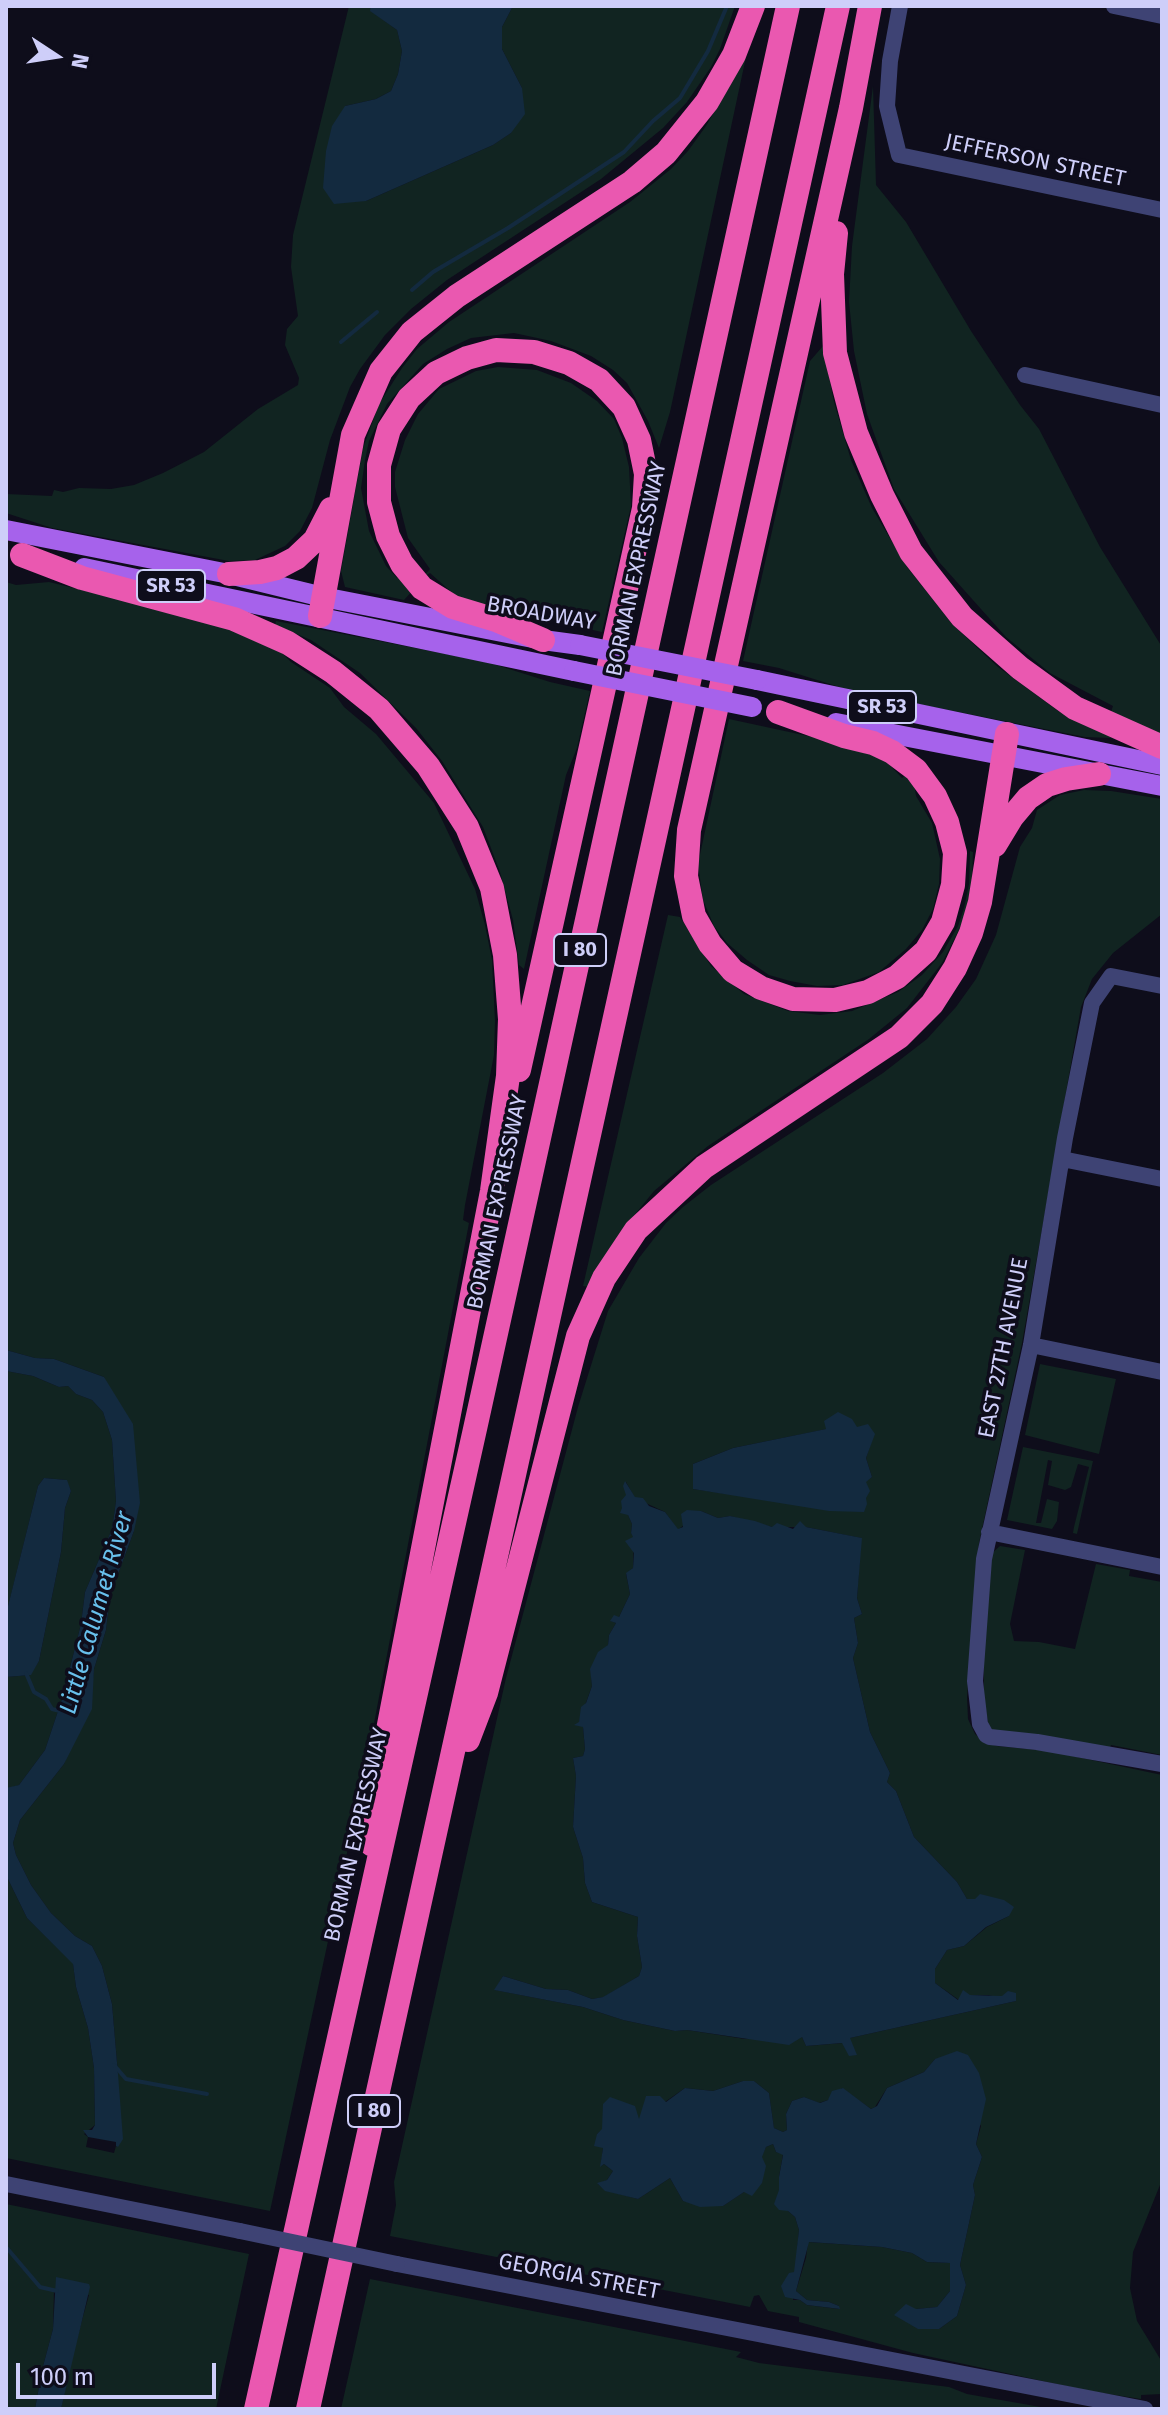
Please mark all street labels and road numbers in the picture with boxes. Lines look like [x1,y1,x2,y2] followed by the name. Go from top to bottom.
[942,129,1128,193] street label: JEFFERSON STREET
[601,459,673,679] street label: BORMAN EXPRESSWAY
[137,570,205,602] road number: SR 53
[485,591,597,637] street label: BROADWAY
[848,691,916,723] road number: SR 53
[554,934,606,966] road number: I 80
[462,1092,534,1312] street label: BORMAN EXPRESSWAY
[974,1255,1034,1441] street label: EAST 27TH AVENUE
[319,1725,395,1945] street label: BORMAN EXPRESSWAY
[348,2095,400,2127] road number: I 80
[496,2248,662,2306] street label: GEORGIA STREET

